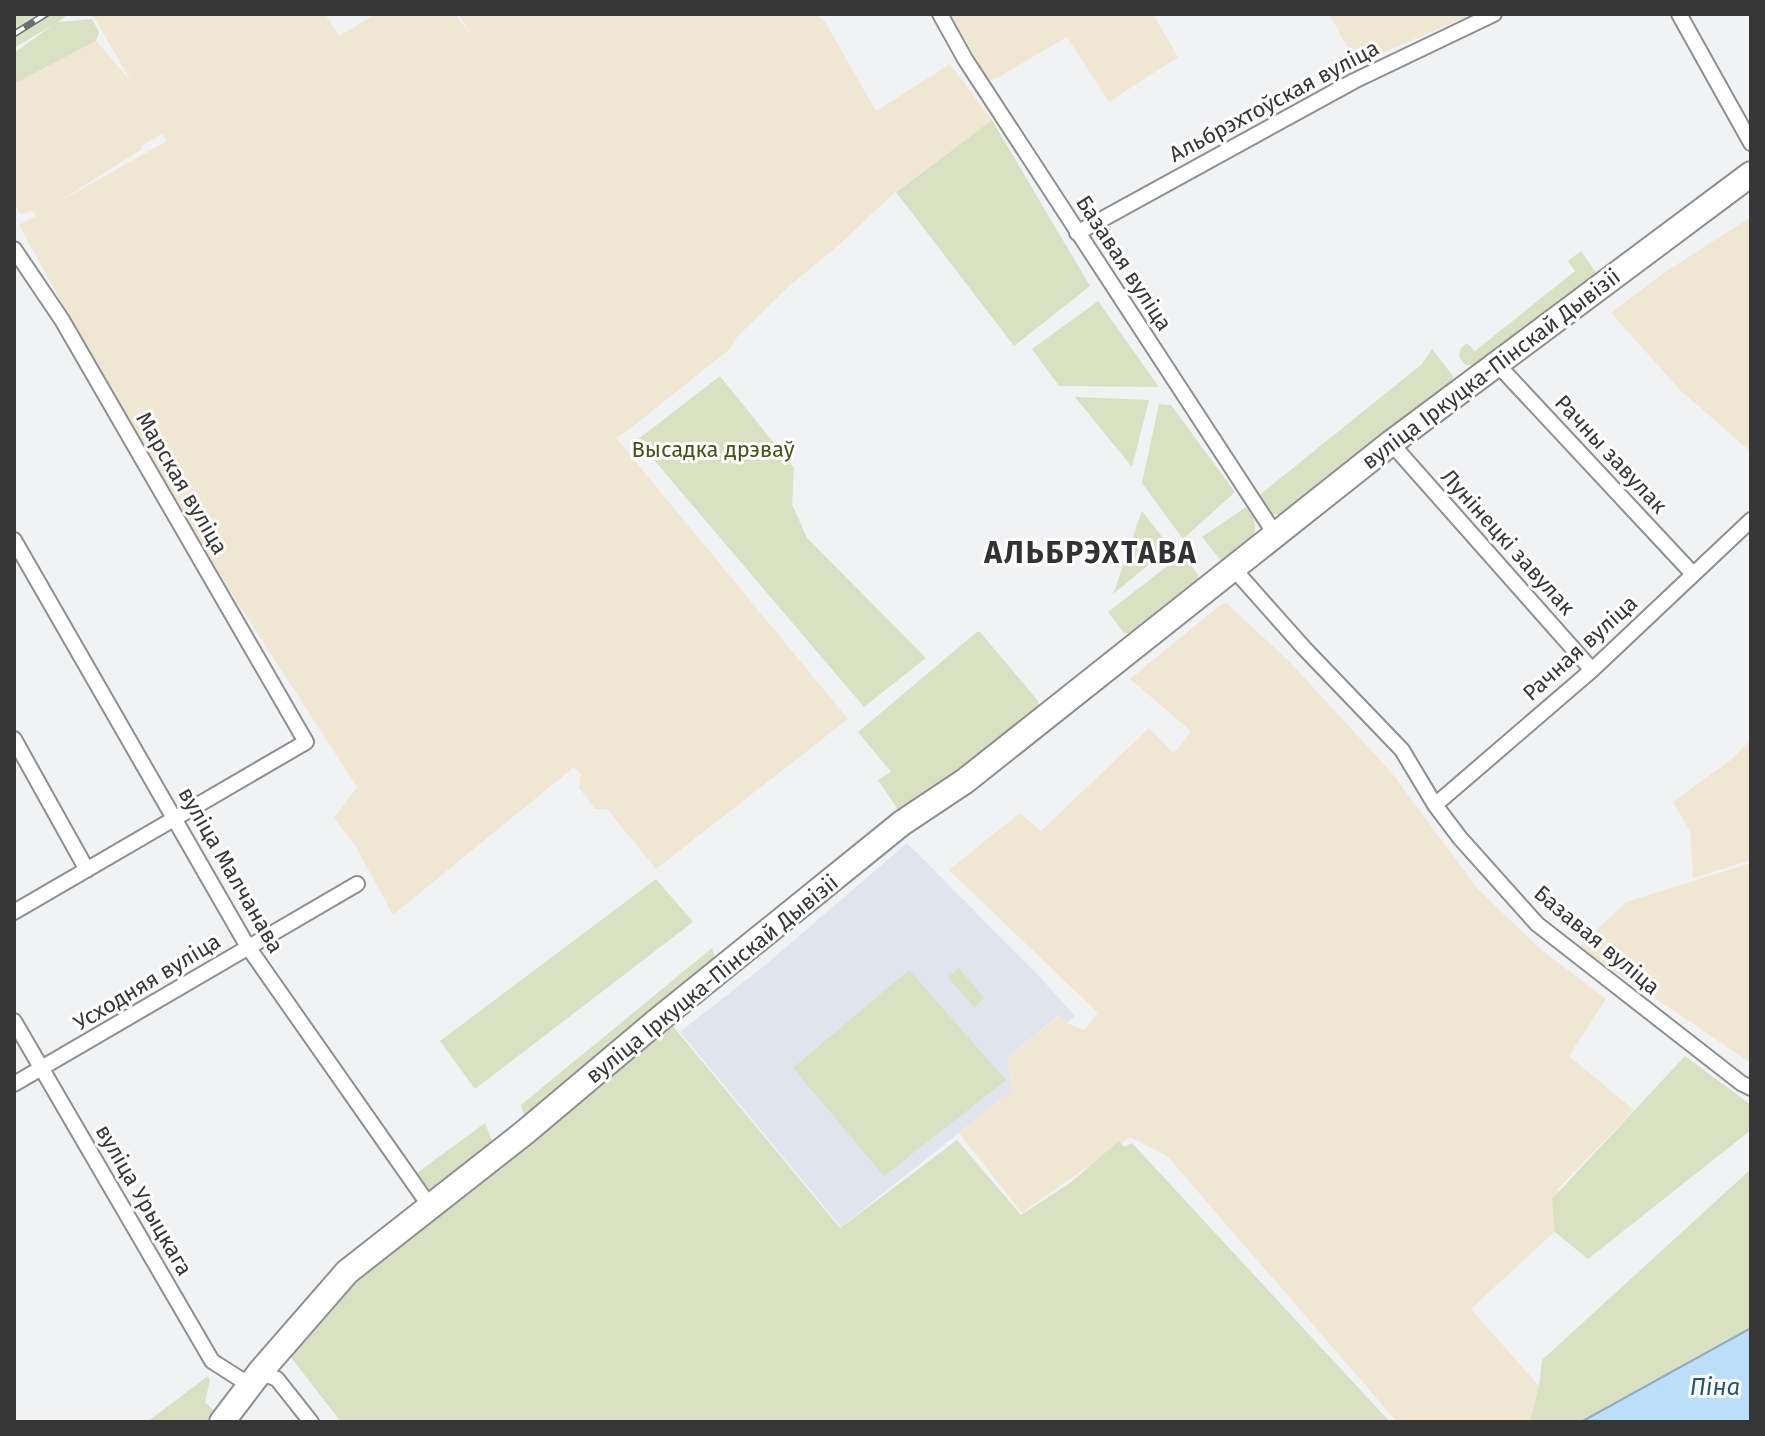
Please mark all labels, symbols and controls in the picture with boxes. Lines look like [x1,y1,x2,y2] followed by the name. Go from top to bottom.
[1164,34,1384,168] street label: Альбрэхтоўская вуліца
[1070,190,1178,336] street label: Базавая вуліца
[1356,263,1626,475] street label: вуліца Іркуцка-Пінскай Дывізіі
[1549,389,1673,519] street label: Рачны завулак
[130,407,234,559] street label: Марская вуліца
[631,436,795,463] park label: Высадка дрэваў
[1435,463,1581,621] street label: Лунінецкі завулак
[983,535,1198,571] district label: АЛЬБРЭХТАВА
[1517,589,1643,707] street label: Рачная вуліца
[172,782,290,958] street label: вуліца Малчанава
[580,869,844,1089] street label: вуліца Іркуцка-Пінскай Дывізіі
[1529,880,1665,1000] street label: Базавая вуліца
[69,928,225,1036] street label: Усходняя вуліца
[90,1120,198,1280] street label: вуліца Урыцкага
[1690,1373,1740,1401] water label: Піна

